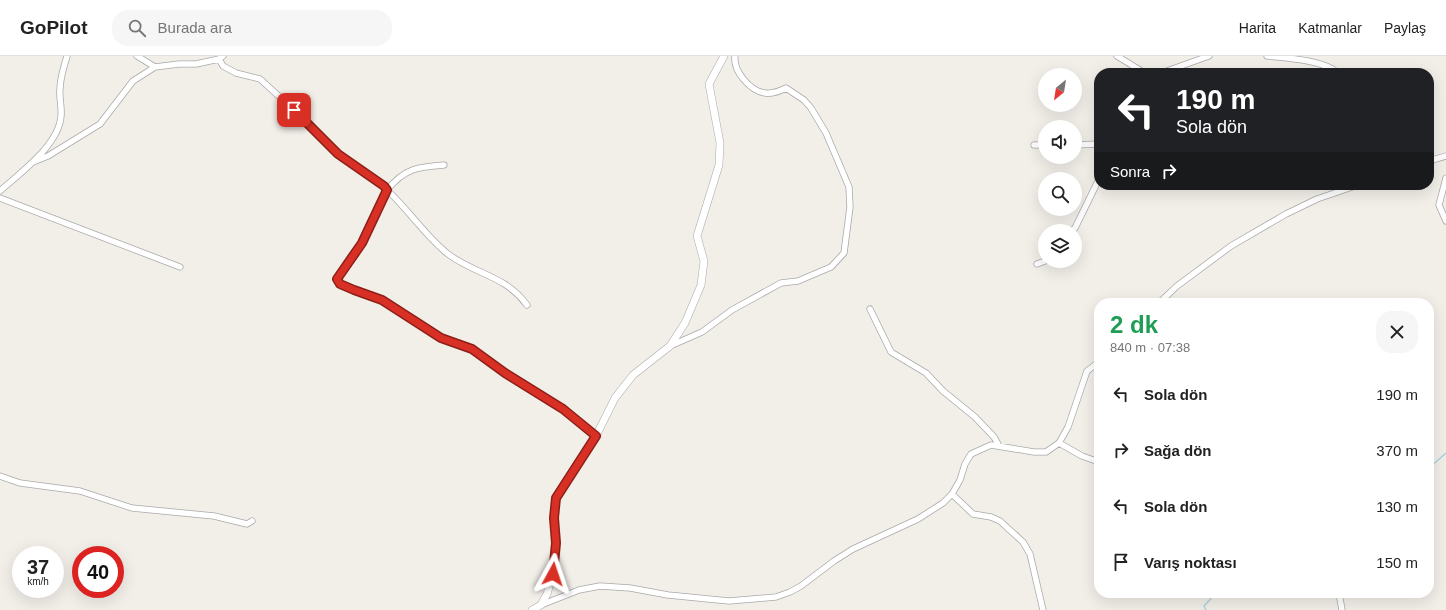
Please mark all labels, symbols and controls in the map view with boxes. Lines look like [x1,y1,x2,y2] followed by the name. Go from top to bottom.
[112,10,392,46] search box
[20,17,88,38] text: GoPilot
[126,17,148,39] icon: search
[158,19,232,36] text: Burada ara
[1239,20,1276,36] text: Harita
[1298,20,1362,36] text: Katmanlar
[1384,20,1426,36] text: Paylaş
[1038,68,1082,112] north arrow
[1038,68,1082,268] map controls
[1110,84,1162,136] icon: left
[1176,84,1255,115] text: 190 m
[277,93,311,127] pin
[283,99,305,121] icon: arrive
[1176,117,1247,137] text: Sola dön
[1038,120,1082,164] button: sound
[1158,160,1180,182] icon: right
[1110,163,1150,180] text: Sonra
[1038,172,1082,216] button: search
[1038,224,1082,268] button: layers
[1110,311,1158,338] text: 2 dk
[1376,311,1418,353] button: close
[1110,340,1190,355] text: 840 m · 07:38
[1110,383,1132,405] icon: left
[1144,386,1207,403] text: Sola dön
[1376,386,1418,403] text: 190 m
[1110,439,1132,461] icon: right
[1144,442,1212,459] text: Sağa dön
[1376,442,1418,459] text: 370 m
[1110,495,1132,517] icon: left
[1144,498,1207,515] text: Sola dön
[1376,498,1418,515] text: 130 m
[72,546,124,598] speed limit sign: 40
[1110,551,1132,573] icon: arrive
[532,553,574,595] position arrow
[1144,554,1237,571] text: Varış noktası
[1376,554,1418,571] text: 150 m
[27,556,49,578] text: 37
[27,576,49,587] text: km/h

